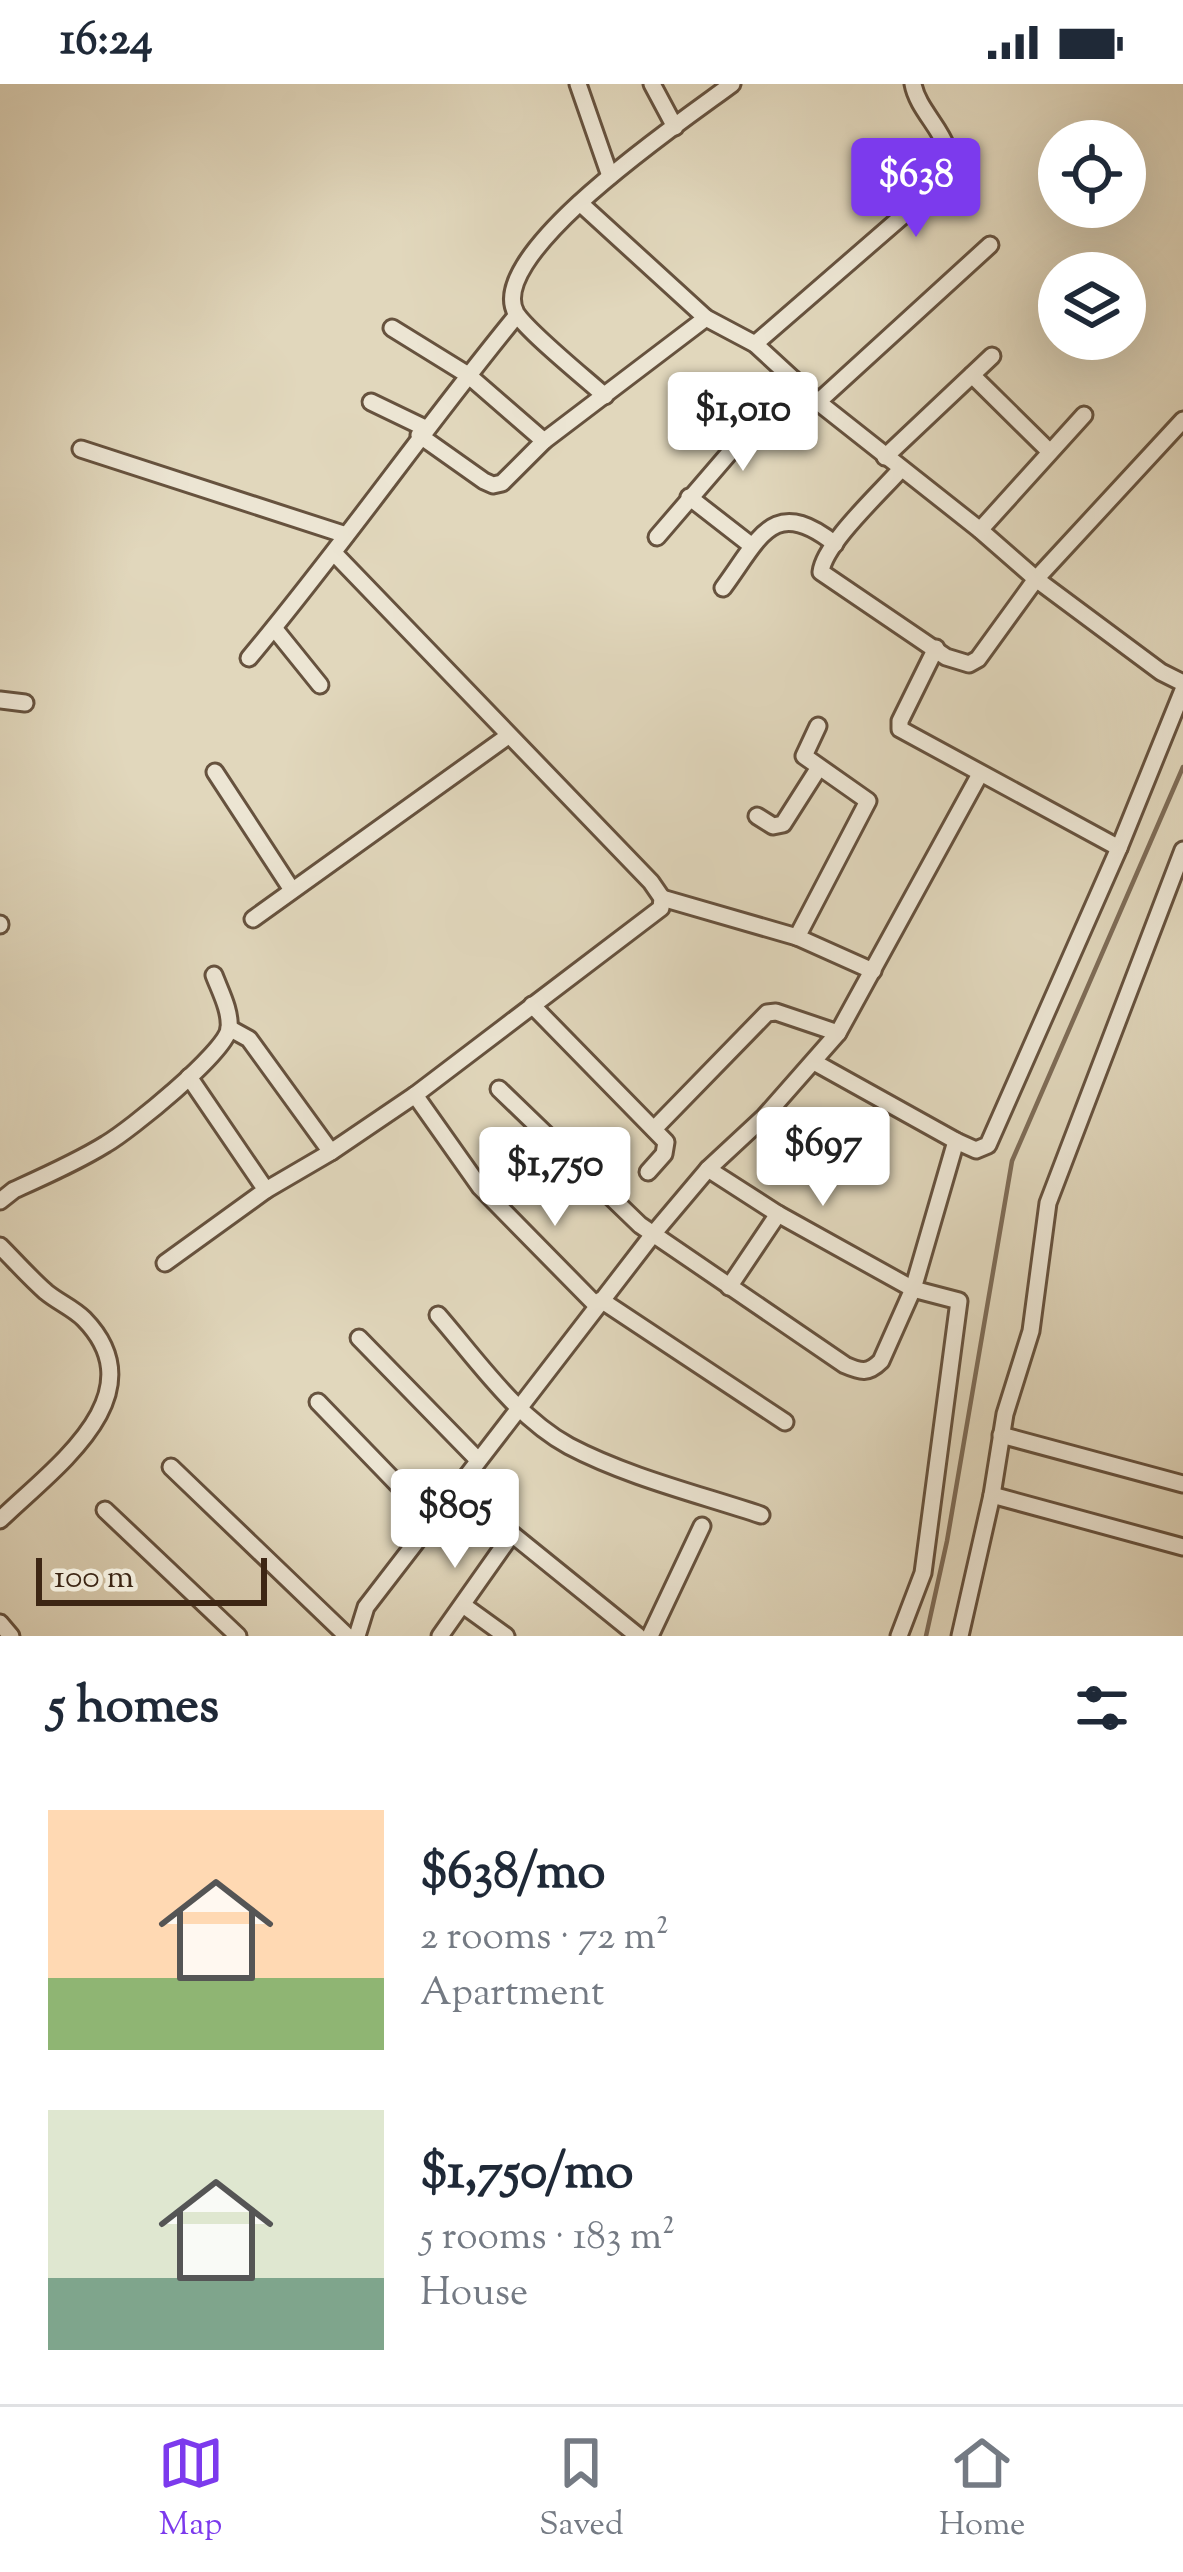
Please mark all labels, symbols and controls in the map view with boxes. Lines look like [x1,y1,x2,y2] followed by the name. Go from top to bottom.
[60,10,153,75] text: 16:24
[1038,120,1146,360] map controls
[1038,120,1146,228] button: locate
[845,138,987,240] pin: $638
[878,149,954,205] text: $638
[1038,252,1146,360] button: layers
[645,372,841,474] pin: $1,010
[695,383,791,439] text: $1,010
[752,1107,894,1209] pin: $697
[784,1118,862,1174] text: $697
[457,1127,653,1229] pin: $1,750
[506,1138,604,1194] text: $1,750
[384,1469,526,1571] pin: $805
[418,1480,492,1536] text: $805
[36,1552,267,1605] scale bar
[54,1555,134,1603] text: 100 m
[48,1672,219,1745] text: 5 homes
[1069,1675,1135,1741] icon: filters
[420,1838,605,1911] text: $638/mo
[144,1858,288,2002] icon: home
[420,1911,669,1967] text: 2 rooms · 72 m²
[420,1967,604,2023] text: Apartment
[420,2138,634,2211] text: $1,750/mo
[144,2158,288,2302] icon: home
[420,2211,675,2267] text: 5 rooms · 183 m²
[420,2267,528,2323] text: House
[158,2430,224,2550] tab: Map
[539,2430,624,2550] tab: Saved
[939,2430,1025,2550] tab: Home

